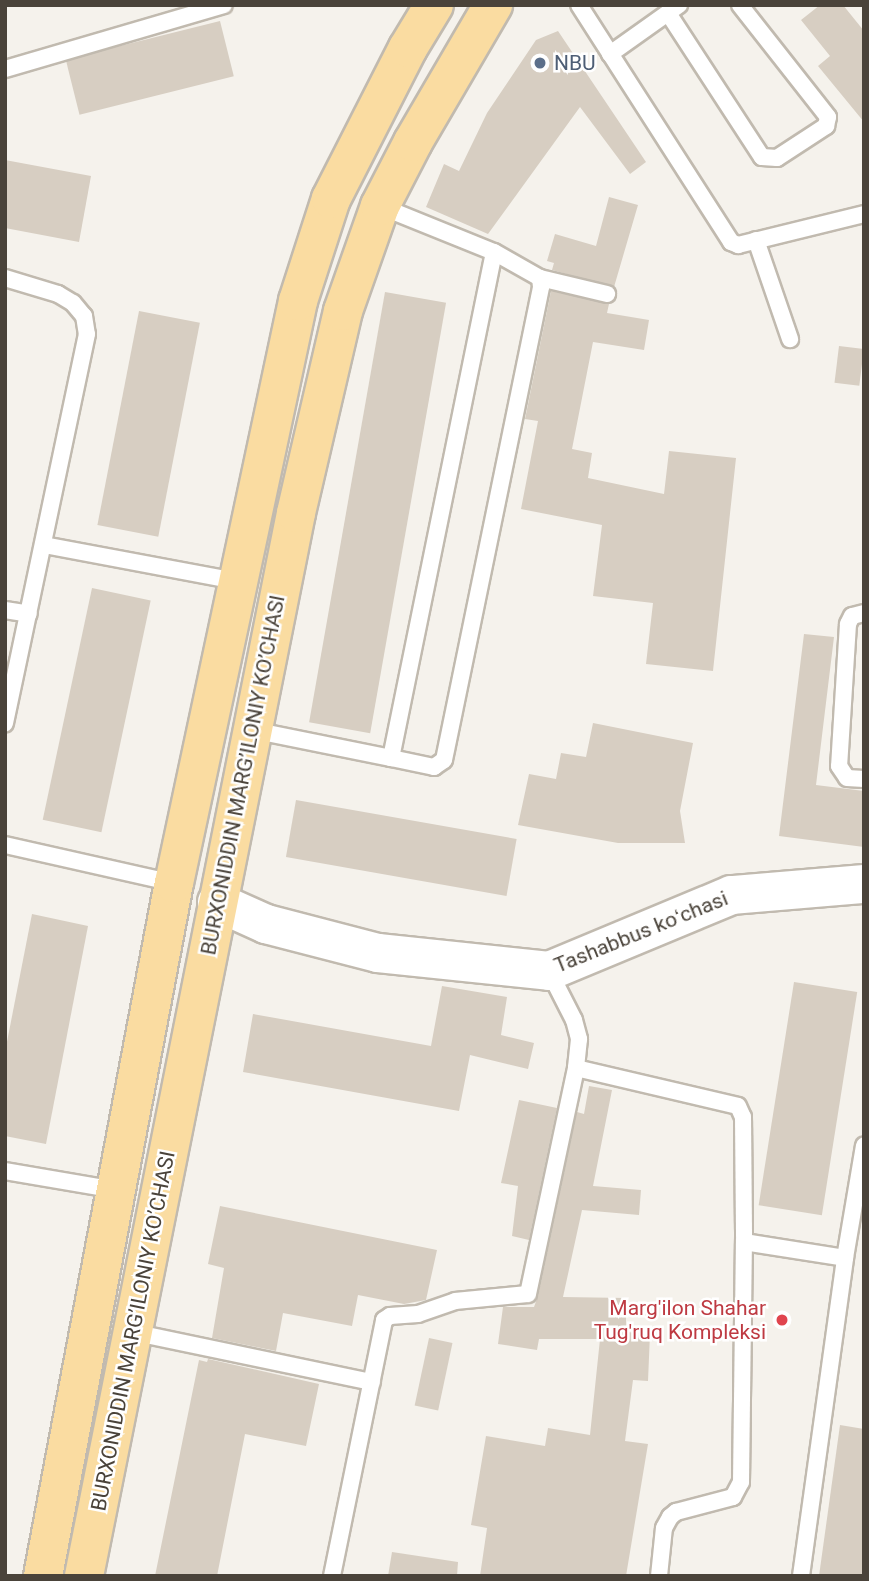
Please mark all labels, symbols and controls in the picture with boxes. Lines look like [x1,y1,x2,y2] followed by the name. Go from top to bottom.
[554,50,596,76] place label: NBU
[532,55,548,71] marker: NBU
[196,593,290,957] street label: BURXONIDDIN MARG’ILONIY KO’CHASI
[550,886,732,978] street label: Tashabbus koʻchasi
[86,1149,180,1513] street label: BURXONIDDIN MARG’ILONIY KO’CHASI
[594,1295,766,1345] place label: Marg'ilon Shahar Tug'ruq Kompleksi
[772,1310,792,1330] marker: Marg'ilon Shahar Tug'ruq Kompleksi

